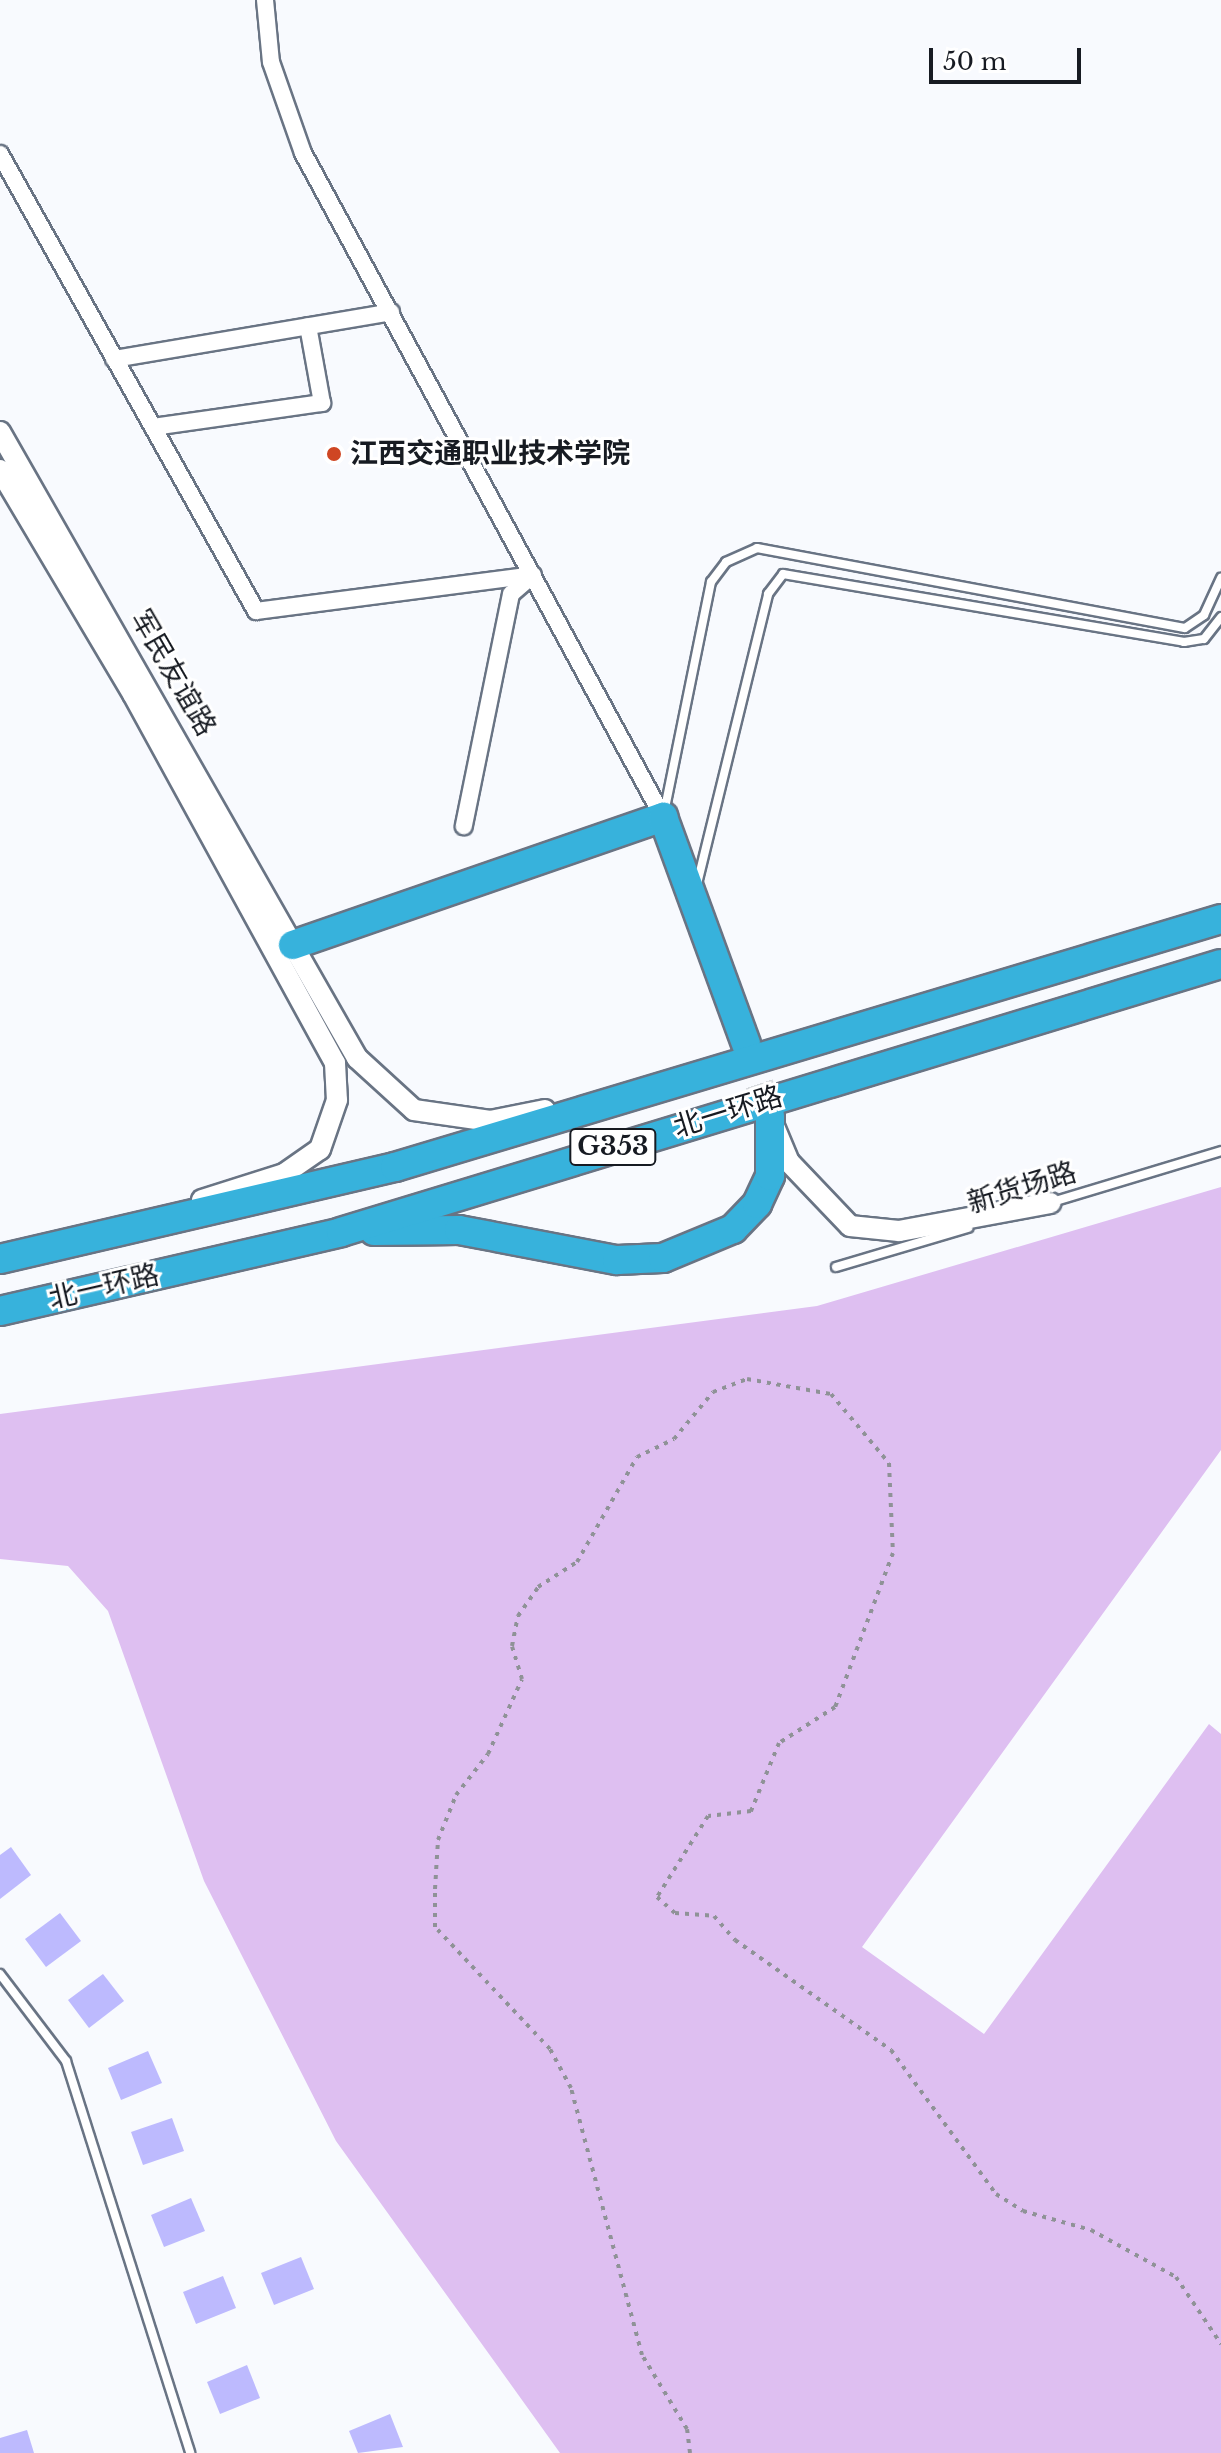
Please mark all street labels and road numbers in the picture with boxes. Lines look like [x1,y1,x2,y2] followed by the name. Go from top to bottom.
[123,604,223,742] street label: 军民友谊路
[670,1080,786,1144] street label: 北一环路
[569,1125,657,1169] road number: G353
[964,1156,1080,1220] street label: 新货场路
[46,1258,162,1316] street label: 北一环路

